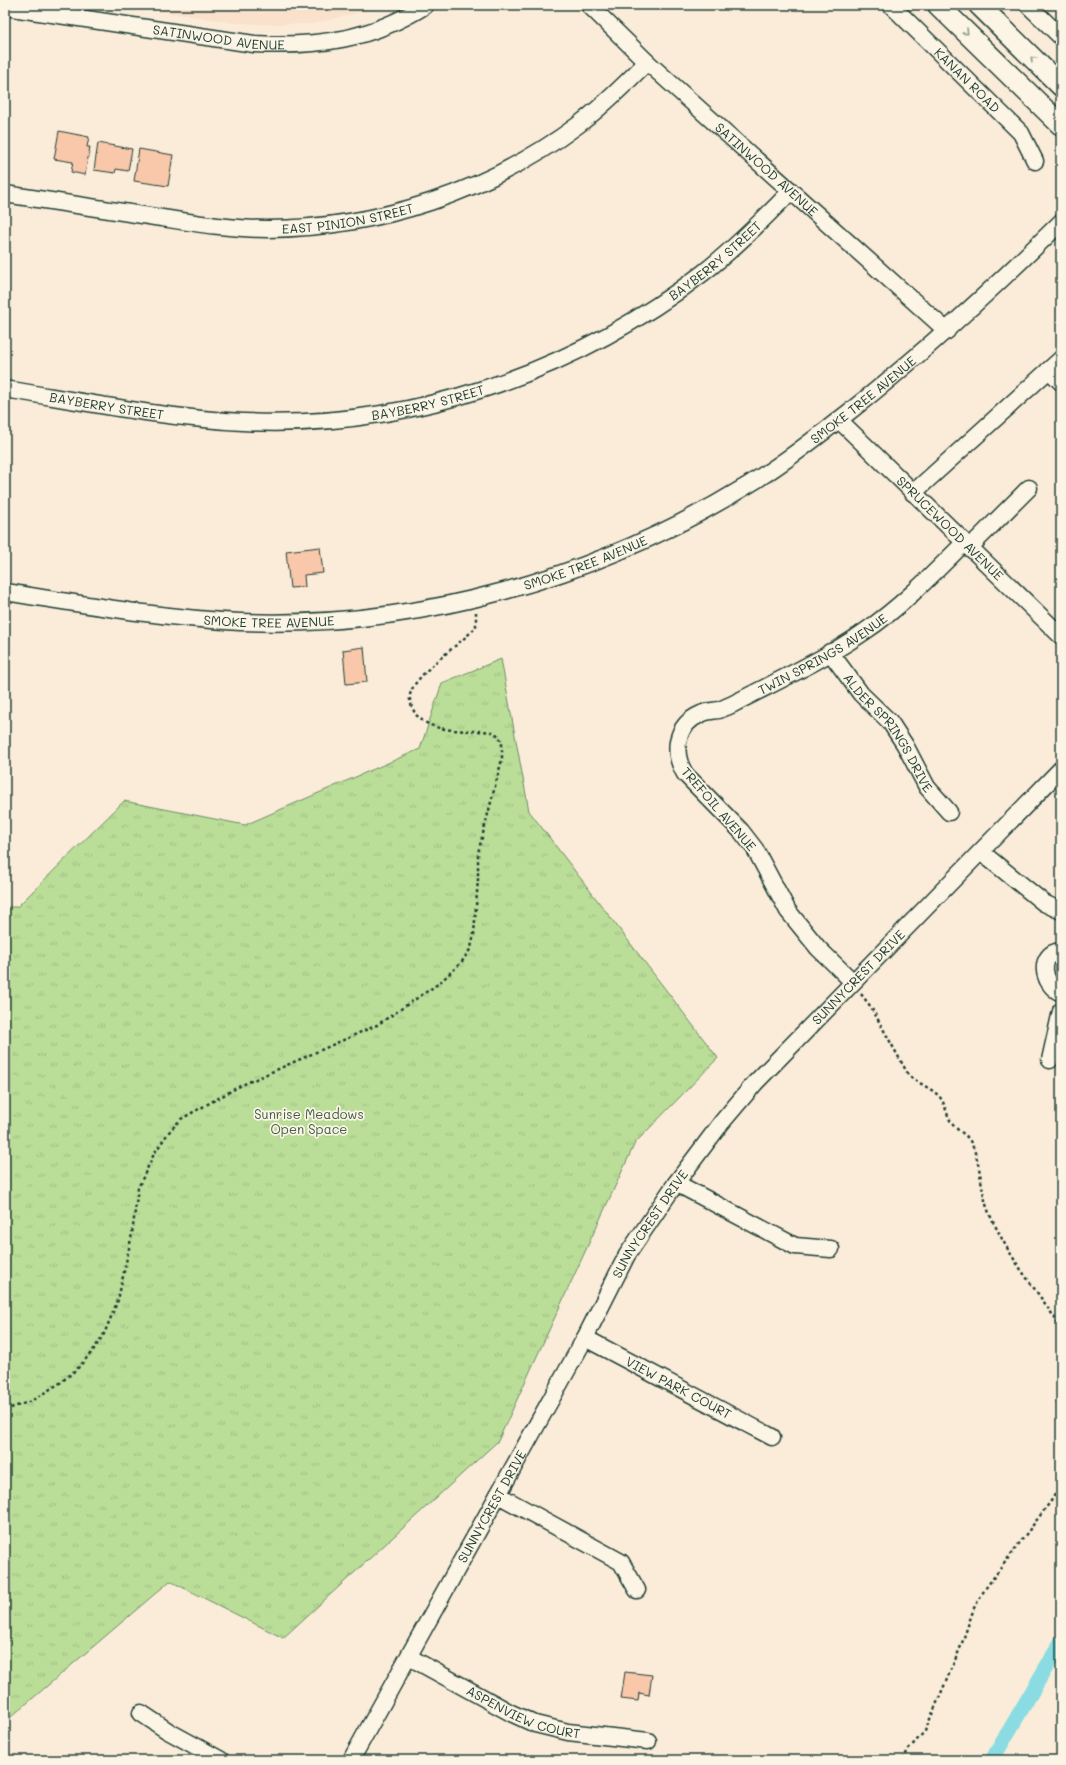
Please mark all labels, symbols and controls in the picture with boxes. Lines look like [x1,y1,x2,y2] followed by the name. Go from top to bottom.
[152,20,285,53] street label: SATINWOOD AVENUE
[961,27,969,35] one-way arrow
[931,44,1004,116] street label: KANAN ROAD
[1030,56,1038,64] one-way arrow
[712,118,822,219] street label: SATINWOOD AVENUE
[281,199,415,237] street label: EAST PINION STREET
[665,217,765,303] street label: BAYBERRY STREET
[807,352,919,447] street label: SMOKE TREE AVENUE
[370,380,486,423] street label: BAYBERRY STREET
[48,388,165,423] street label: BAYBERRY STREET
[893,472,1008,584] street label: SPRUCEWOOD AVENUE
[521,531,650,593] street label: SMOKE TREE AVENUE
[755,609,890,698] street label: TWIN SPRINGS AVENUE
[203,611,335,631] street label: SMOKE TREE AVENUE
[840,669,937,796] street label: ALDER SPRINGS DRIVE
[678,763,761,854] street label: TREFOIL AVENUE
[808,926,908,1028] street label: SUNNYCREST DRIVE
[254,1105,364,1137] park label: Sunrise Meadows Open Space
[608,1166,691,1281] street label: SUNNYCREST DRIVE
[623,1352,735,1422] street label: VIEW PARK COURT
[453,1447,529,1566] street label: SUNNYCREST DRIVE
[464,1681,581,1741] street label: ASPENVIEW COURT

